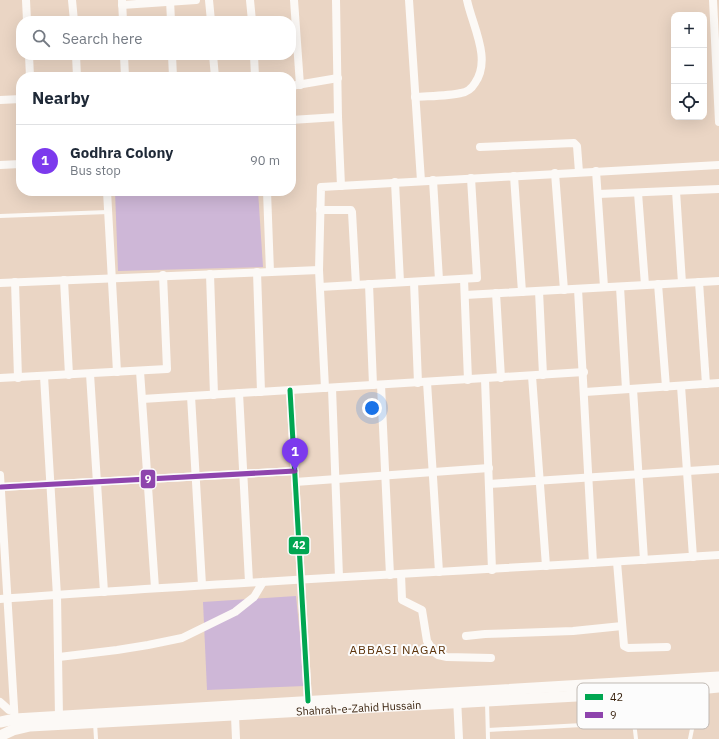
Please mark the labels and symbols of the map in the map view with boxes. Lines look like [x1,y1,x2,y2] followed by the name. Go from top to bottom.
[362,398,382,418] your location
[282,438,308,471] pin: 1
[140,469,156,489] line badge: 9
[145,472,152,486] text: 9
[288,536,310,555] line badge: 42
[292,538,306,552] text: 42
[349,642,447,657] district label: ABBASI NAGAR
[577,683,709,729] legend
[610,690,623,704] text: 42
[296,698,422,718] street label: Shahrah-e-Zahid Hussain
[610,708,617,722] text: 9

